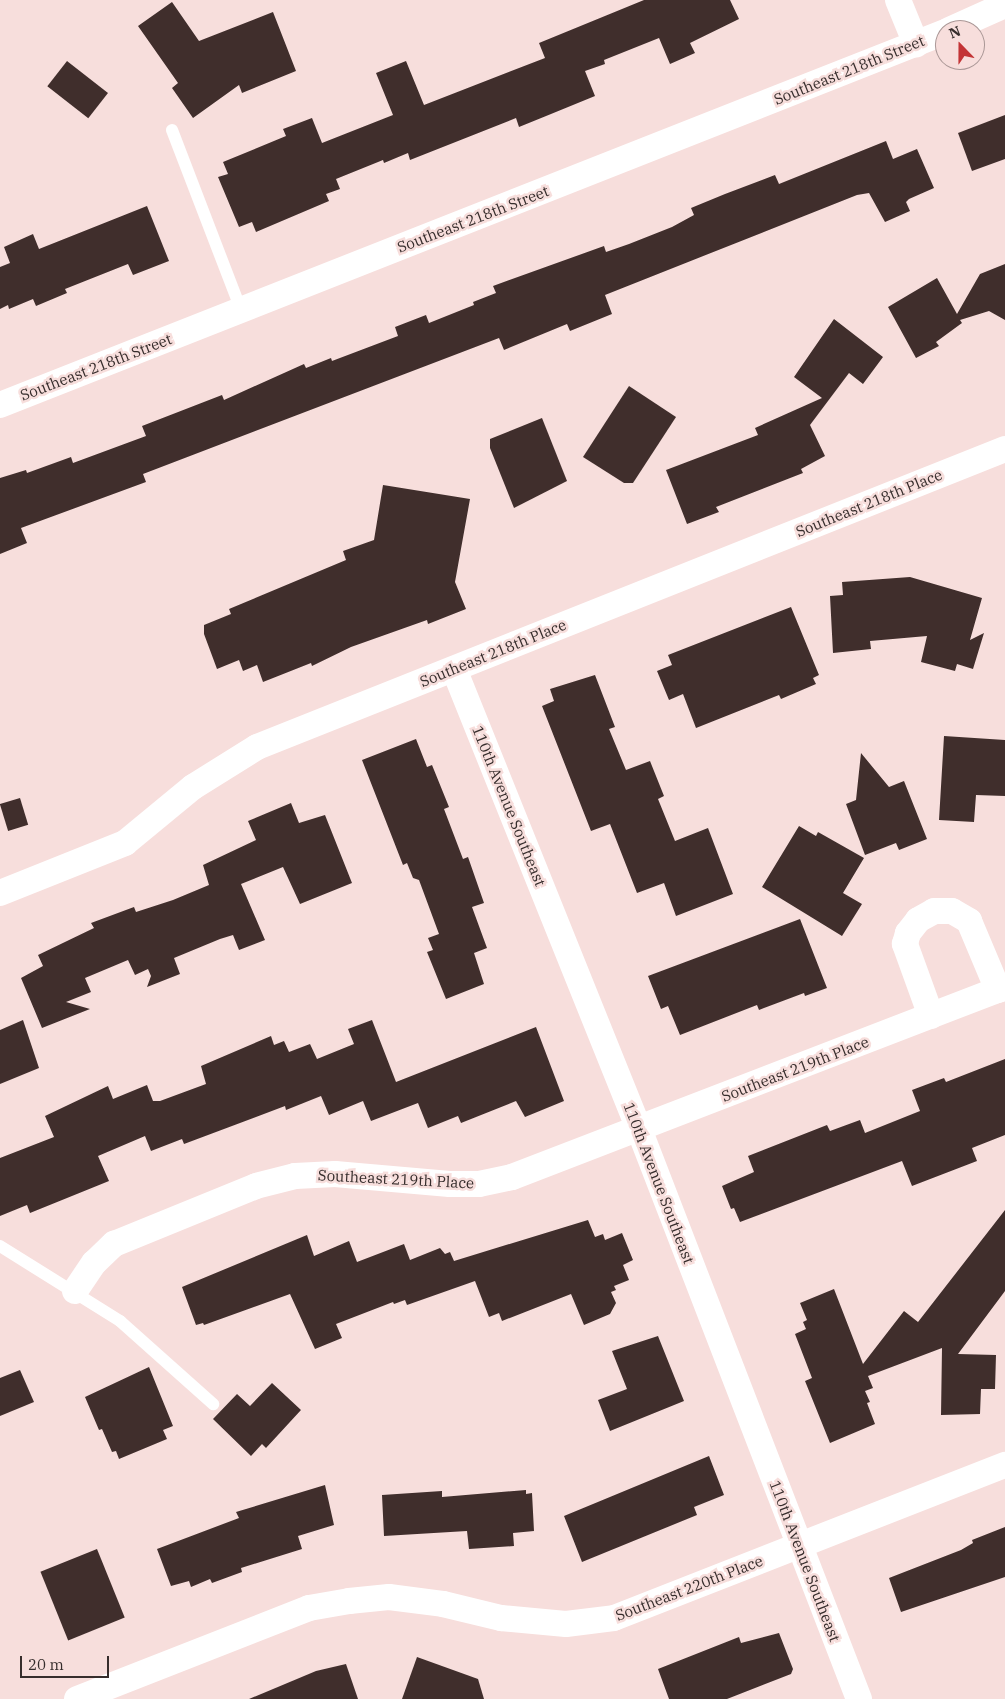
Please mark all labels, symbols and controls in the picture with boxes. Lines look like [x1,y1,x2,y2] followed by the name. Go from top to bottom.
[935,20,985,70] north arrow
[946,22,963,42] text: N
[771,32,927,108] street label: Southeast 218th Street
[395,182,551,256] street label: Southeast 218th Street
[18,330,174,404] street label: Southeast 218th Street
[793,465,945,541] street label: Southeast 218th Place
[417,615,569,691] street label: Southeast 218th Place
[469,723,549,889] street label: 110th Avenue Southeast
[719,1033,871,1105] street label: Southeast 219th Place
[620,1100,698,1266] street label: 110th Avenue Southeast
[317,1166,475,1192] street label: Southeast 219th Place
[766,1478,844,1644] street label: 110th Avenue Southeast
[613,1552,765,1624] street label: Southeast 220th Place
[22,1646,111,1678] scale bar
[28,1655,64,1674] text: 20 m

